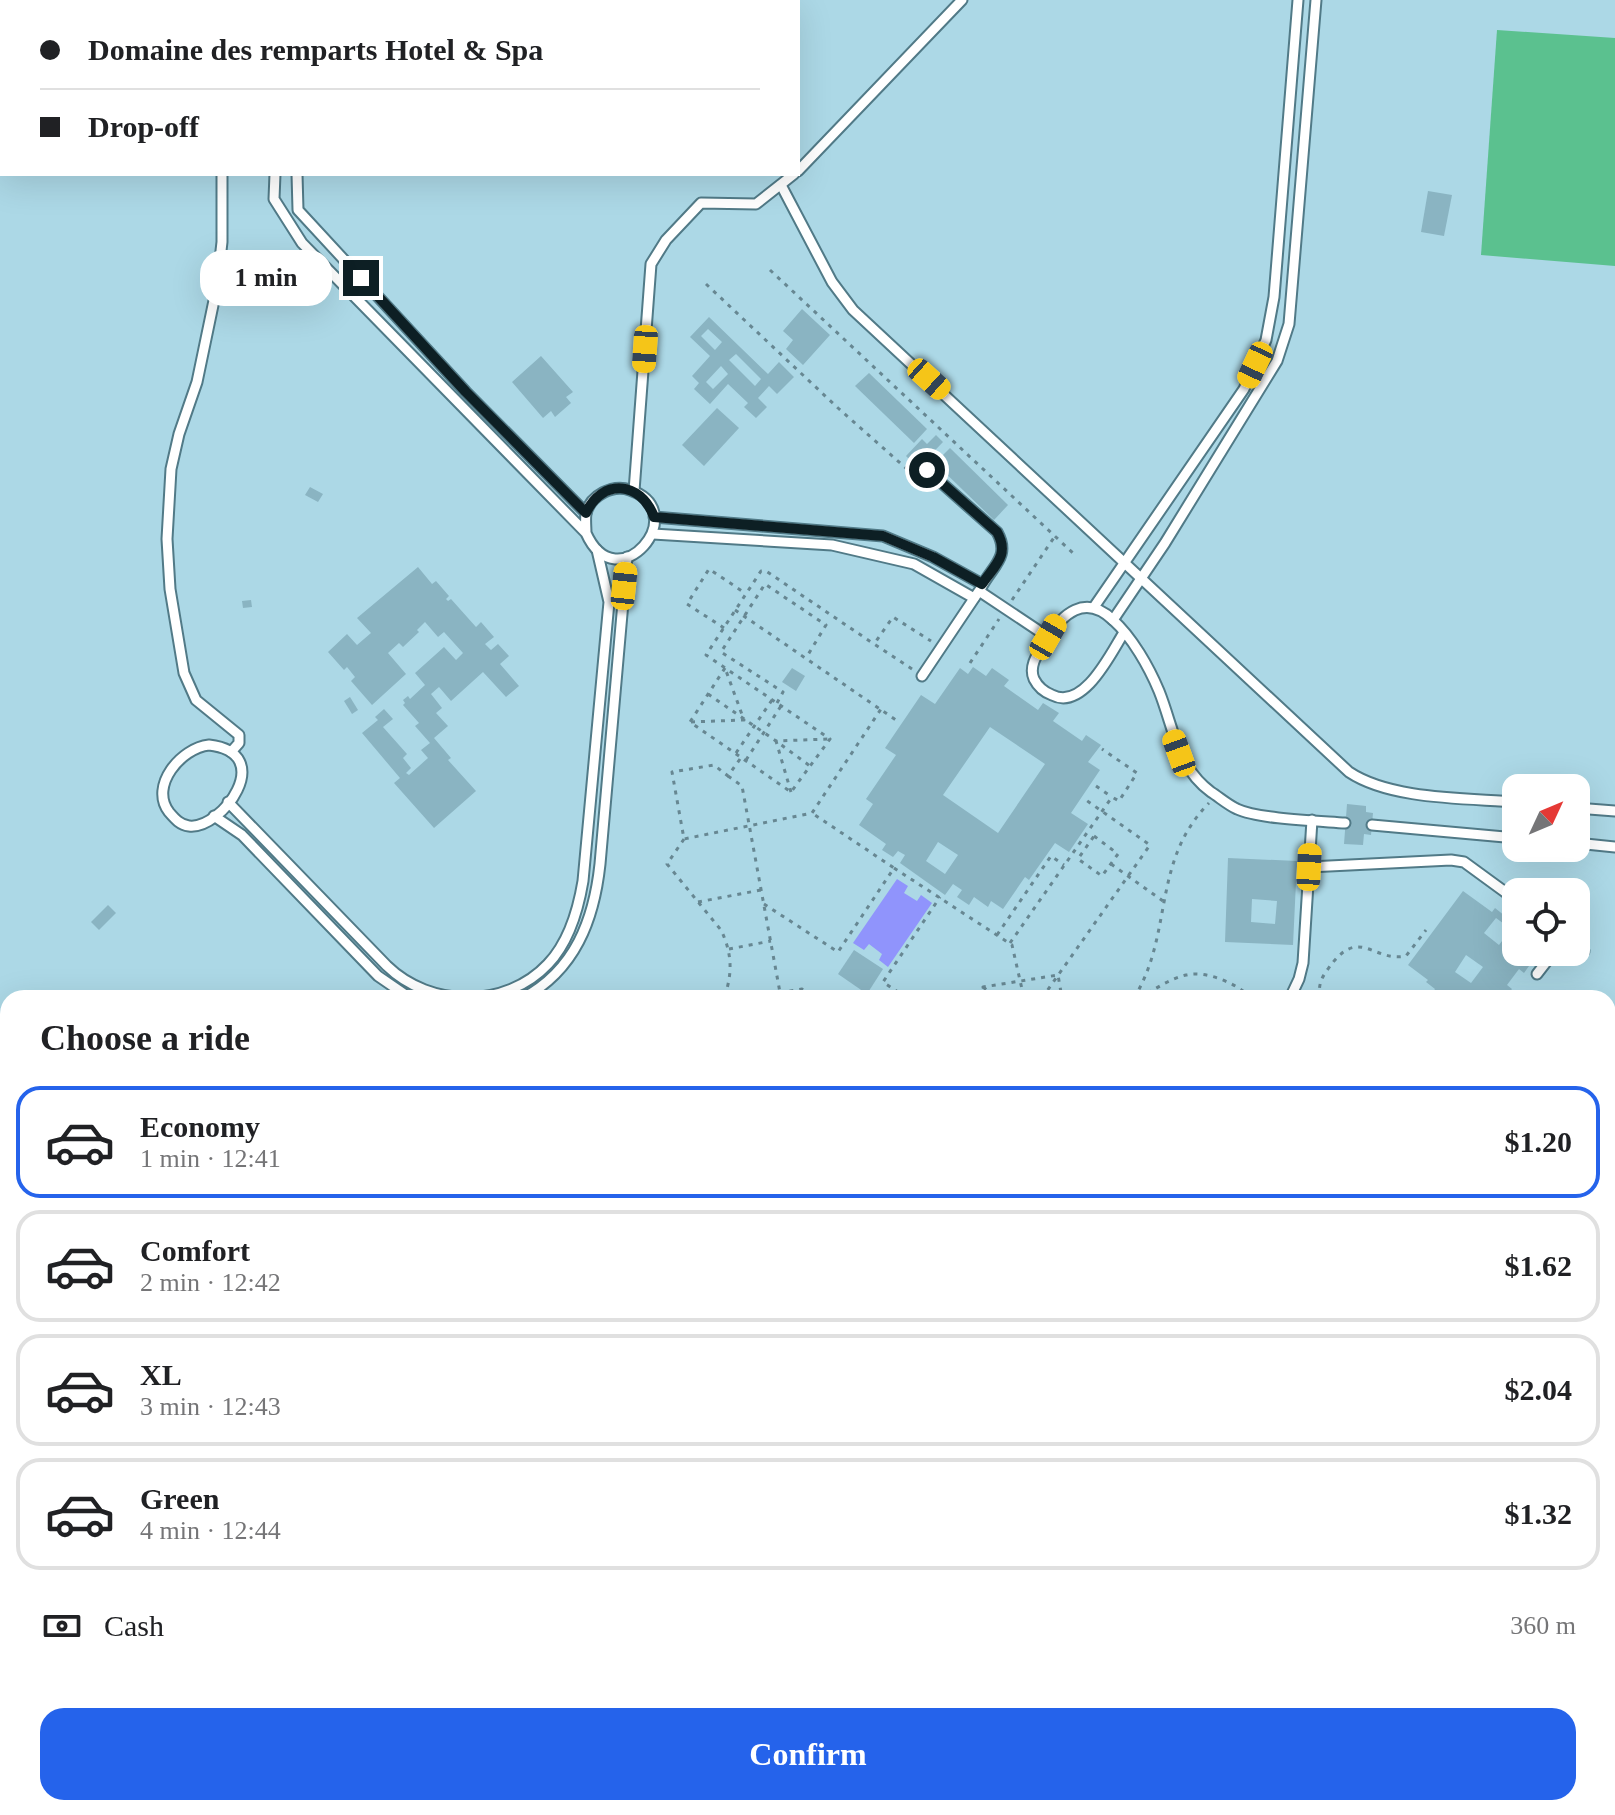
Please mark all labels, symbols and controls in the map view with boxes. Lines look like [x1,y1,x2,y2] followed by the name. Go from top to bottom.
[88,33,543,66] text: Domaine des remparts Hotel & Spa
[88,110,199,143] text: Drop-off
[201,250,333,306] callout: 1 min
[343,260,379,296] route end
[235,263,297,292] text: 1 min
[631,324,659,374] car
[1234,338,1276,392] car
[903,354,955,404] car
[909,452,945,488] route start
[610,561,638,611] car
[1026,610,1070,664] car
[1160,726,1198,780] car
[1502,774,1590,862] north arrow
[1502,774,1590,966] map controls
[1296,842,1322,892] car
[1502,878,1590,966] button: locate
[40,1018,250,1058] text: Choose a ride
[44,1106,116,1178] icon: car
[140,1110,260,1143] text: Economy
[1505,1125,1572,1158] text: $1.20
[140,1144,281,1173] text: 1 min · 12:41
[44,1230,116,1302] icon: car
[140,1234,250,1267] text: Comfort
[1505,1249,1572,1282] text: $1.62
[140,1268,281,1297] text: 2 min · 12:42
[44,1354,116,1426] icon: car
[140,1358,182,1391] text: XL
[1505,1373,1572,1406] text: $2.04
[140,1392,281,1421] text: 3 min · 12:43
[44,1478,116,1550] icon: car
[140,1482,219,1515] text: Green
[1505,1497,1572,1530] text: $1.32
[140,1516,281,1545] text: 4 min · 12:44
[40,1604,84,1648] icon: cash
[104,1609,164,1642] text: Cash
[1510,1611,1576,1640] text: 360 m
[40,1708,1576,1800] button: Confirm

